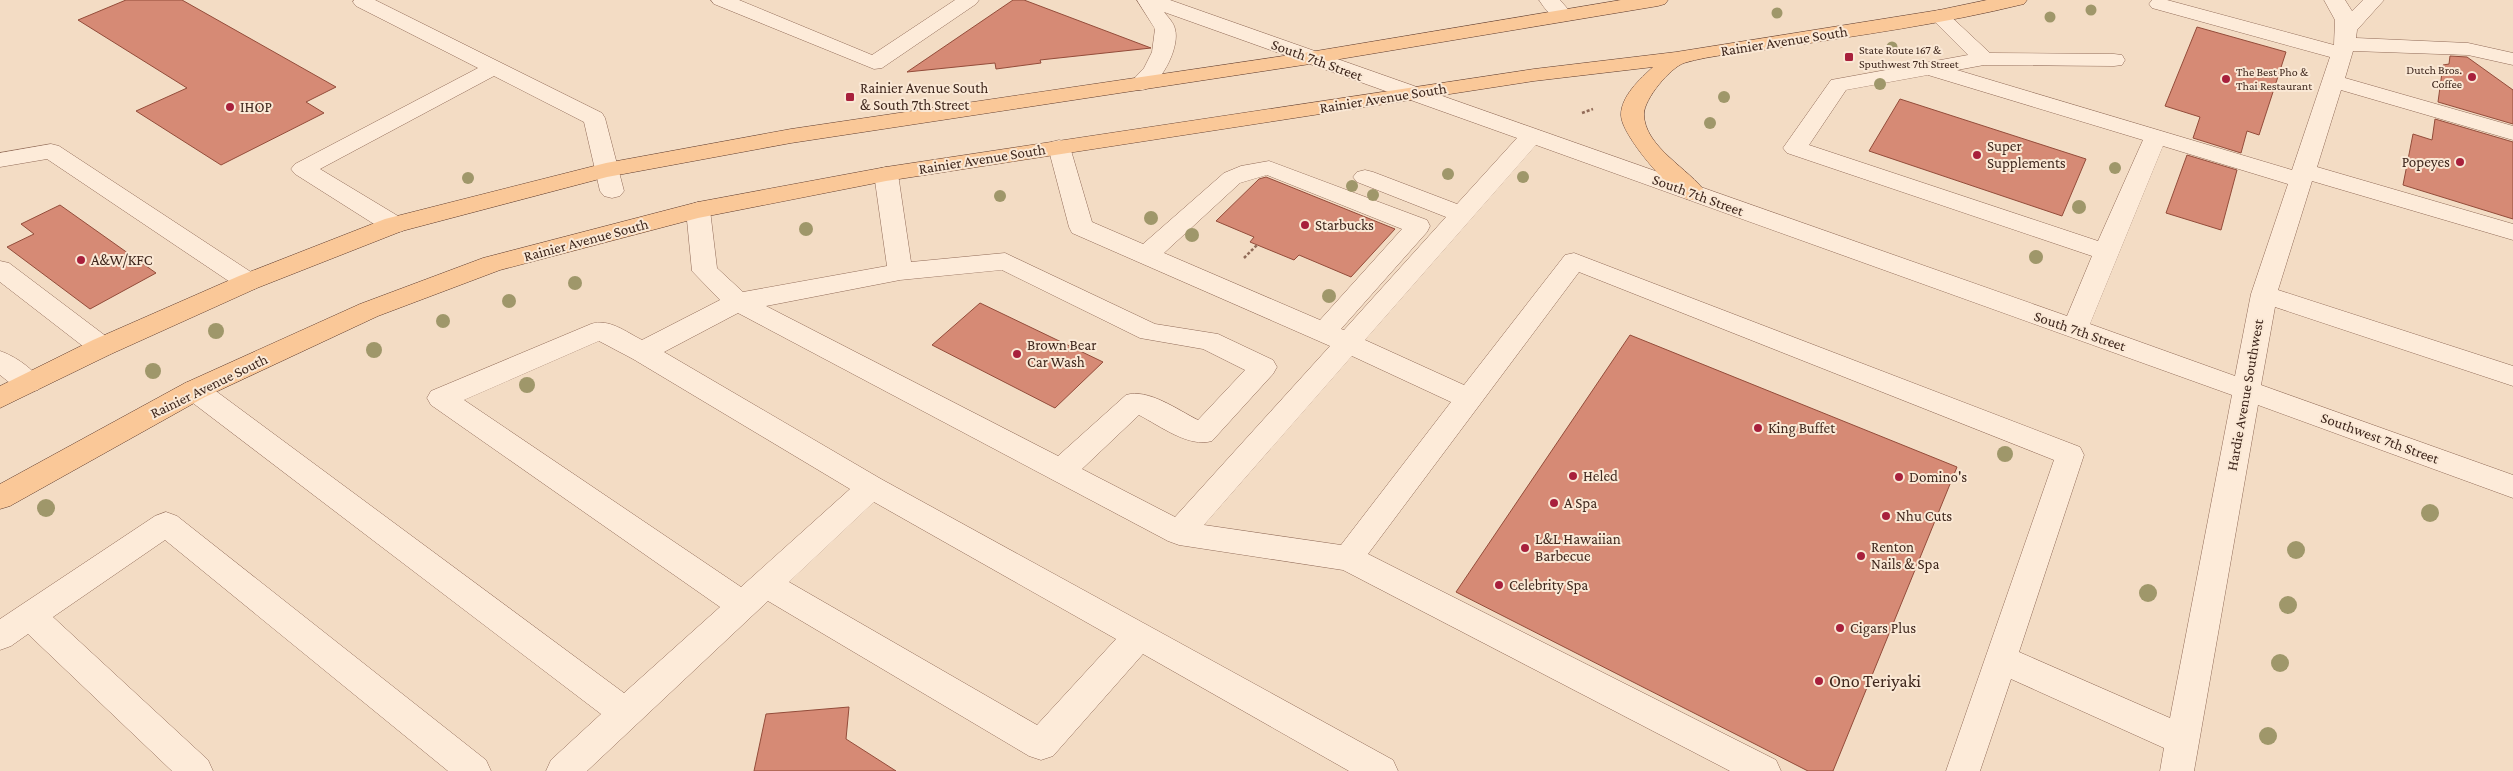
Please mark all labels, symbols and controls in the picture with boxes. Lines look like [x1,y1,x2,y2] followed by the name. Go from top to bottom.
[1719,23,1849,59] street label: Rainier Avenue South
[1269,36,1366,84] street label: South 7th Street
[1859,43,1960,71] place label: State Route 167 & Sputhwest 7th Street
[1843,51,1855,63] marker: State Route 167 & Sputhwest 7th Street
[2406,63,2462,91] place label: Dutch Bros. Coffee
[2236,65,2313,93] place label: The Best Pho & Thai Restaurant
[2466,71,2478,83] marker: Dutch Bros. Coffee
[2220,73,2232,85] marker: The Best Pho & Thai Restaurant
[860,80,988,113] place label: Rainier Avenue South & South 7th Street
[1318,80,1448,116] street label: Rainier Avenue South
[844,91,856,103] marker: Rainier Avenue South & South 7th Street
[240,99,272,115] place label: IHOP
[224,101,236,113] marker: IHOP
[1987,138,2066,172] place label: Super Supplements
[917,141,1047,177] street label: Rainier Avenue South
[1971,149,1983,161] marker: Super Supplements
[2402,154,2450,171] place label: Popeyes
[2454,156,2466,168] marker: Popeyes
[1650,171,1747,219] street label: South 7th Street
[522,216,650,264] street label: Rainier Avenue South
[1315,217,1374,233] place label: Starbucks
[1299,219,1311,231] marker: Starbucks
[91,252,153,268] place label: A&W/KFC
[75,254,87,266] marker: A&W/KFC
[2032,308,2129,355] street label: South 7th Street
[2224,317,2266,472] street label: Hardie Avenue Southwest
[1027,337,1097,370] place label: Brown Bear Car Wash
[1011,348,1023,360] marker: Brown Bear Car Wash
[148,351,270,421] street label: Rainier Avenue South
[2319,409,2442,467] street label: Southwest 7th Street
[1768,420,1836,437] place label: King Buffet
[1752,422,1764,434] marker: King Buffet
[1583,468,1618,484] place label: Heled
[1909,469,1967,485] place label: Domino's
[1567,470,1579,482] marker: Heled
[1893,471,1905,483] marker: Domino's
[1564,495,1597,512] place label: A Spa
[1548,497,1560,509] marker: A Spa
[1896,508,1952,524] place label: Nhu Cuts
[1880,510,1892,522] marker: Nhu Cuts
[1535,531,1621,564] place label: L&L Hawaiian Barbecue
[1871,539,1939,573] place label: Renton Nails & Spa
[1519,542,1531,554] marker: L&L Hawaiian Barbecue
[1855,550,1867,562] marker: Renton Nails & Spa
[1509,577,1588,594] place label: Celebrity Spa
[1493,579,1505,591] marker: Celebrity Spa
[1850,620,1916,637] place label: Cigars Plus
[1834,622,1846,634] marker: Cigars Plus
[1829,671,1921,691] place label: Ono Teriyaki
[1813,675,1825,687] marker: Ono Teriyaki

